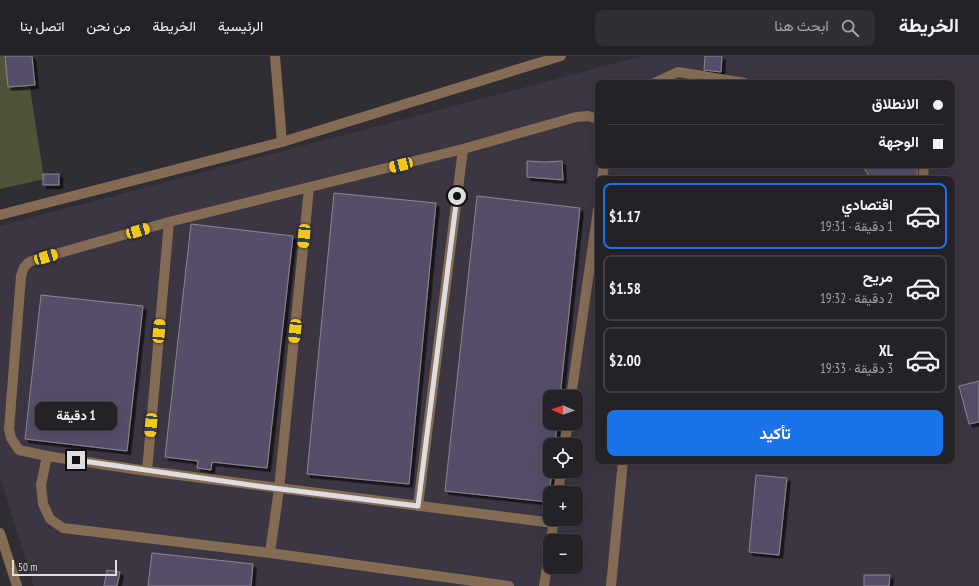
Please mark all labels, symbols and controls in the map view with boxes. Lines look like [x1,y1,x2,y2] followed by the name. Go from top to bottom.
[595,10,875,46] search box
[899,13,959,37] text: الخريطة
[774,16,829,35] text: ابحث هنا
[20,17,64,35] text: اتصل بنا
[86,17,131,35] text: من نحن
[153,17,196,35] text: الخريطة
[218,17,263,35] text: الرئيسية
[839,17,861,39] icon: search
[872,94,919,113] text: الانطلاق
[878,132,919,151] text: الوجهة
[388,156,414,174] car
[448,187,466,205] route start
[841,195,893,214] text: اقتصادي
[905,198,941,234] icon: car
[609,207,641,226] text: $1.17
[820,218,893,235] text: 1 دقيقة · 19:31
[125,222,151,240] car
[297,224,311,248] car
[33,248,59,266] car
[863,267,893,286] text: مريح
[905,270,941,306] icon: car
[609,279,641,298] text: $1.58
[820,290,893,307] text: 2 دقيقة · 19:32
[288,318,302,344] car
[152,319,166,343] car
[879,341,893,360] text: XL
[905,342,941,378] icon: car
[609,351,641,370] text: $2.00
[820,360,893,377] text: 3 دقيقة · 19:33
[543,390,583,430] north arrow
[543,390,583,574] map controls
[35,402,117,430] callout: 1 دقيقة
[56,407,96,424] text: 1 دقيقة
[607,410,943,456] button: تأكيد
[144,413,158,437] car
[543,438,583,478] button: locate
[67,451,85,469] route end
[543,486,583,526] button: +
[543,534,583,574] button: −
[12,558,117,577] scale bar
[18,560,37,574] text: 50 m

